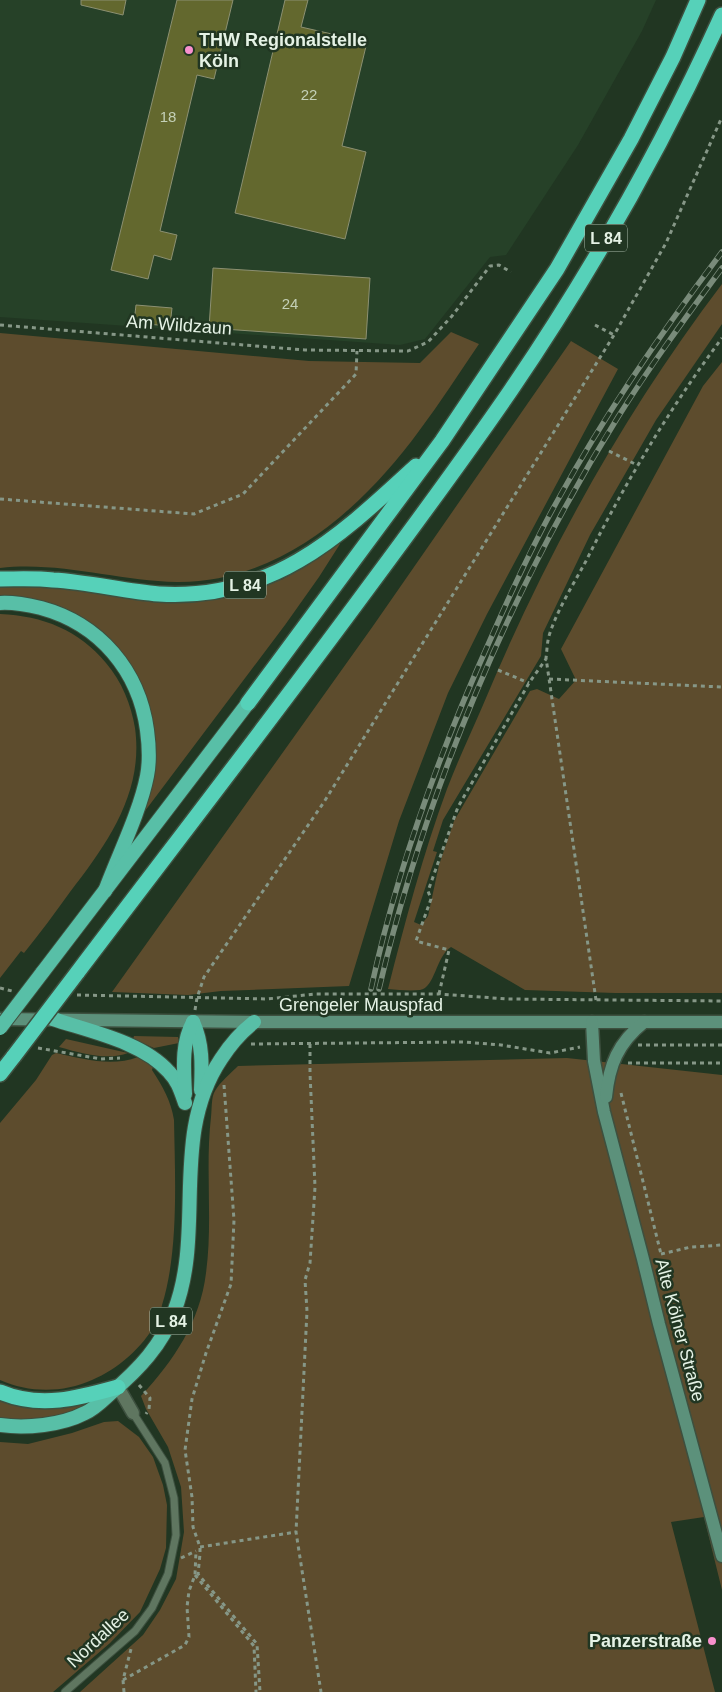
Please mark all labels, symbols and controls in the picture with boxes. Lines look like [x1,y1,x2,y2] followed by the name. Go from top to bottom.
[199,30,367,71] place label: THW Regionalstelle Köln
[183,44,195,56] marker: THW Regionalstelle Köln
[301,86,317,103] house number: 22
[160,108,176,125] house number: 18
[585,224,627,252] road number: L 84
[282,295,298,312] house number: 24
[125,311,233,339] street label: Am Wildzaun
[224,572,266,598] road number: L 84
[279,995,443,1015] street label: Grengeler Mauspfad
[651,1256,709,1404] street label: Alte Kölner Straße
[150,1308,192,1334] road number: L 84
[63,1604,133,1672] street label: Nordallee
[589,1631,702,1651] place label: Panzerstraße
[706,1635,718,1647] marker: Panzerstraße

